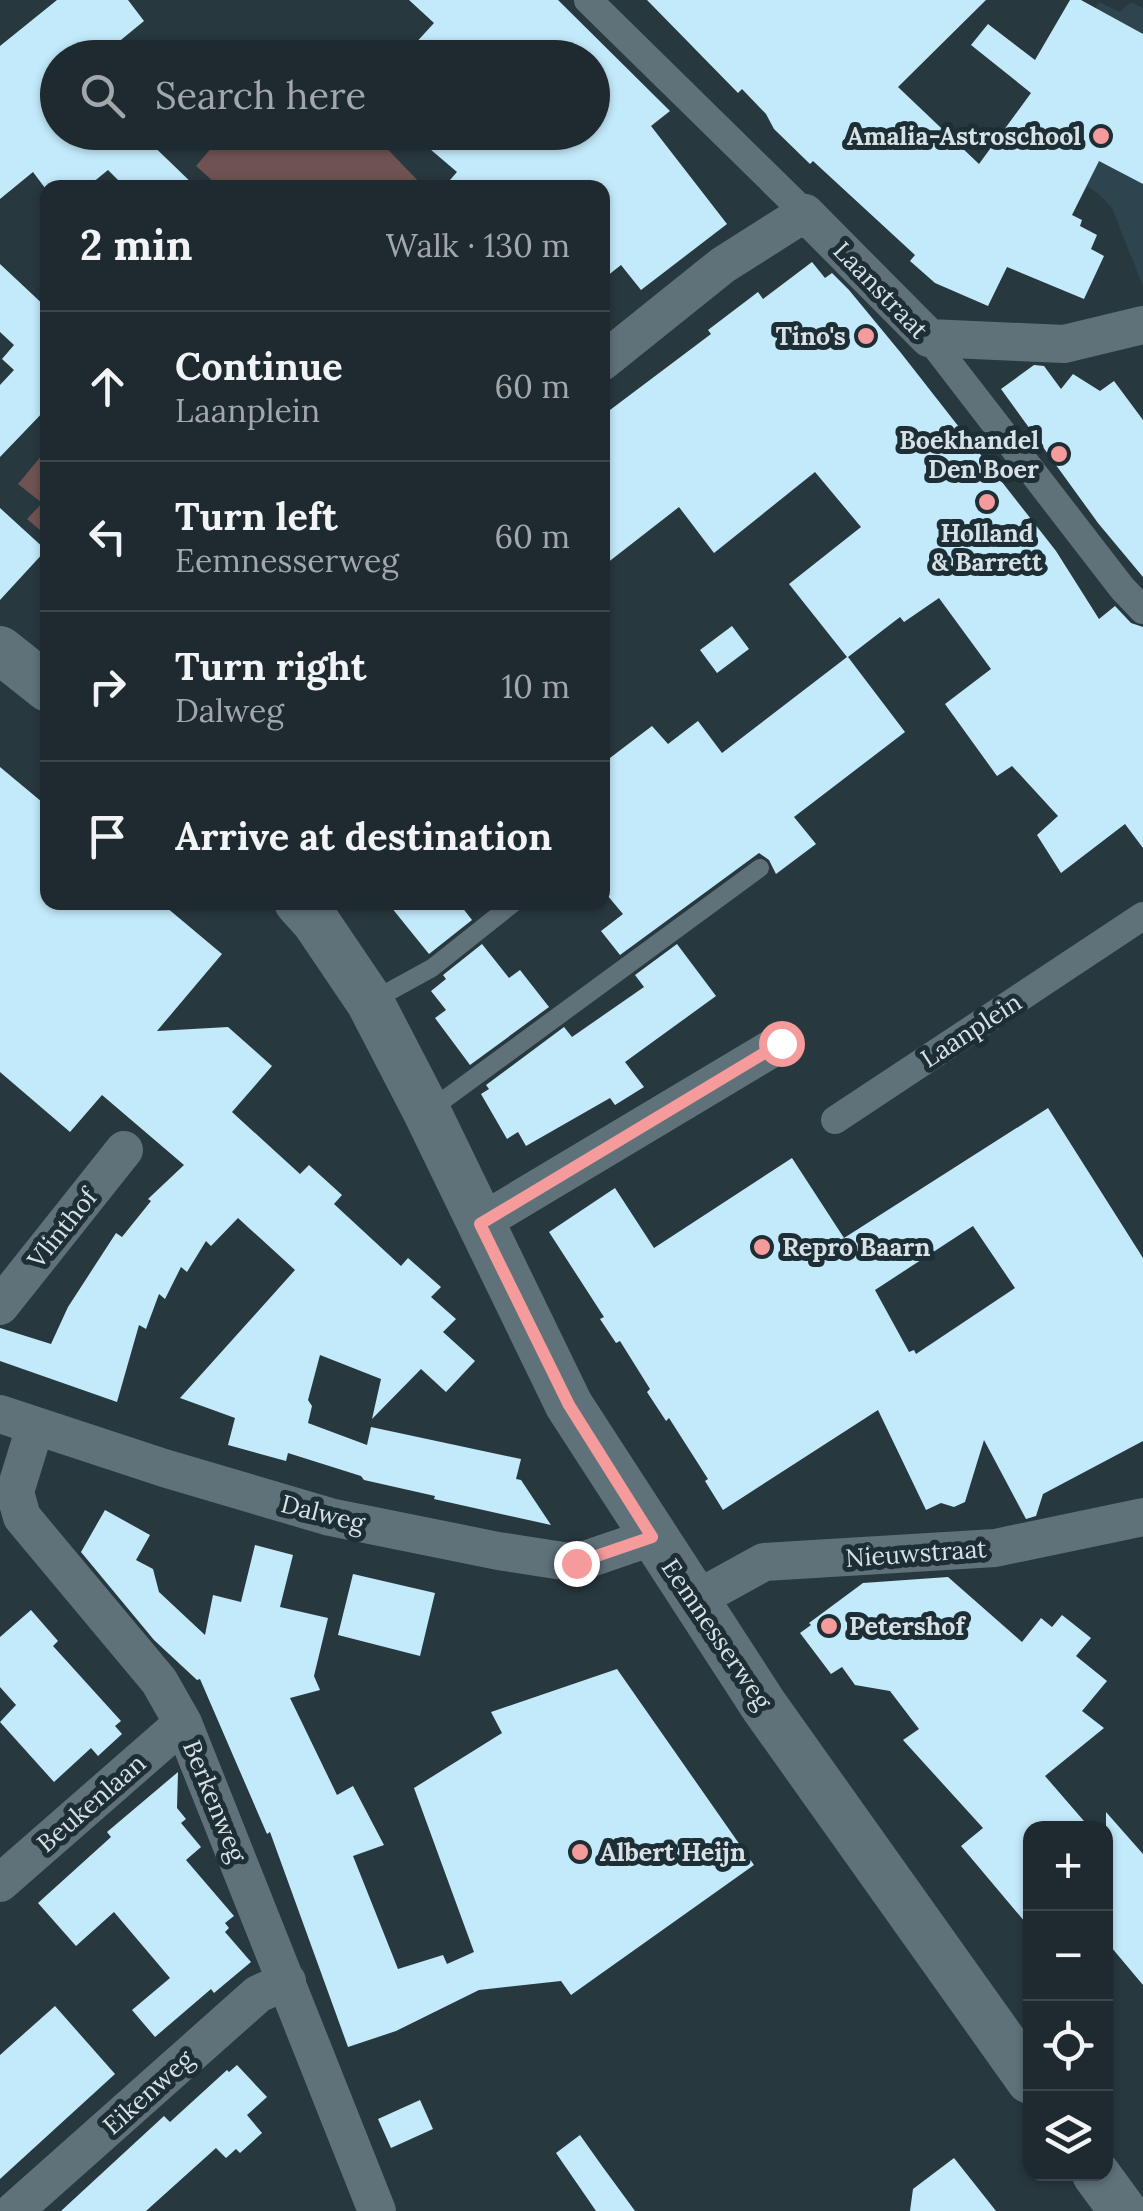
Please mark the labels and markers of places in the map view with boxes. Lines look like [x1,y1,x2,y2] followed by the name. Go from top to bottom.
[847,120,1081,152] place label: Amalia-Astroschool
[1090,125,1112,147] marker: Amalia-Astroschool
[776,320,846,352] place label: Tino's
[855,325,877,347] marker: Tino's
[899,424,1039,485] place label: Boekhandel Den Boer
[1048,443,1070,465] marker: Boekhandel Den Boer
[976,491,998,513] marker: Holland & Barrett
[932,517,1043,578] place label: Holland & Barrett
[782,1231,931,1263] place label: Repro Baarn
[751,1236,773,1258] marker: Repro Baarn
[849,1610,966,1642] place label: Petershof
[818,1615,840,1637] marker: Petershof
[600,1836,746,1868] place label: Albert Heijn
[569,1841,591,1863] marker: Albert Heijn

